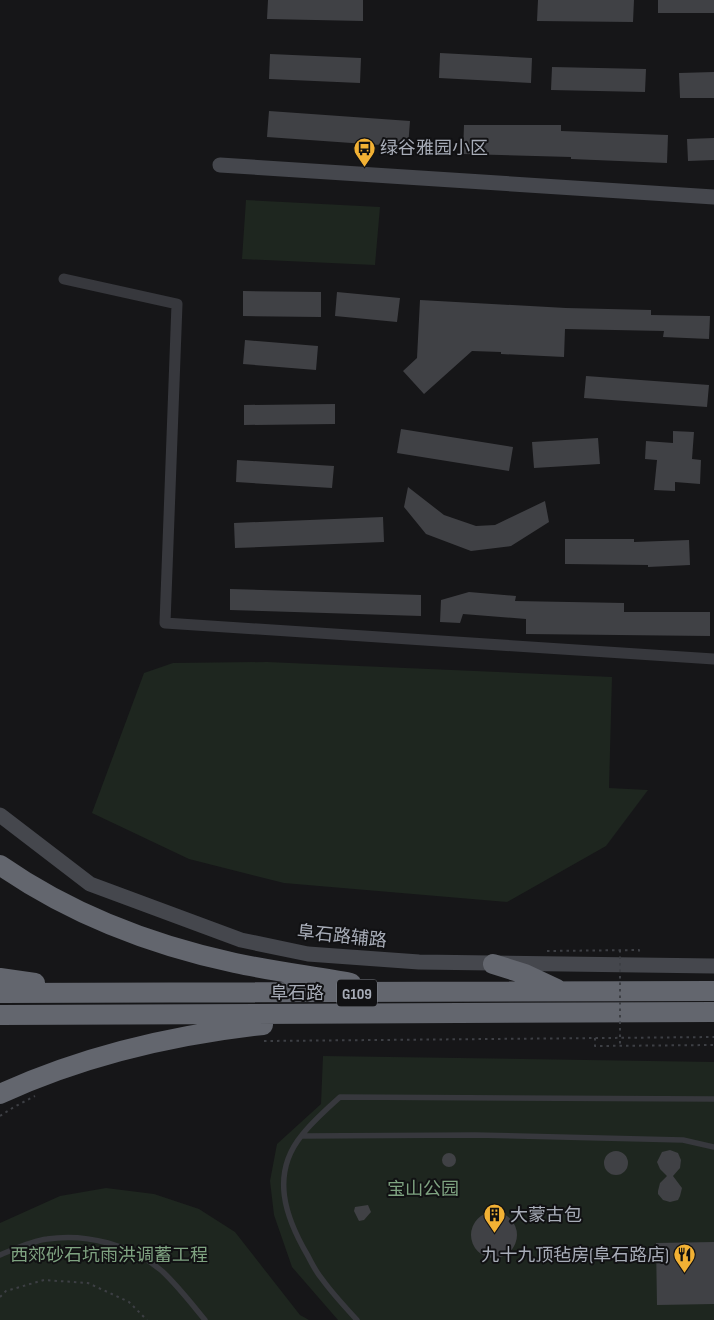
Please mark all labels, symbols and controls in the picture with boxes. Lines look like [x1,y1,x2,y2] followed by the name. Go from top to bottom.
[352,136,376,167] bus stop icon: 绿谷雅园小区
[380,138,488,159] place label: 绿谷雅园小区
[296,921,388,952] street label: 阜石路辅路
[337,980,377,1006] road number: G109
[270,983,324,1004] street label: 阜石路
[387,1179,459,1200] park label: 宝山公园
[482,1203,506,1234] building icon: 大蒙古包
[510,1205,582,1226] place label: 大蒙古包
[673,1243,697,1274] restaurant icon: 九十九顶毡房(阜石路店)
[10,1245,208,1266] park label: 西郊砂石坑雨洪调蓄工程
[481,1245,669,1266] place label: 九十九顶毡房(阜石路店)

